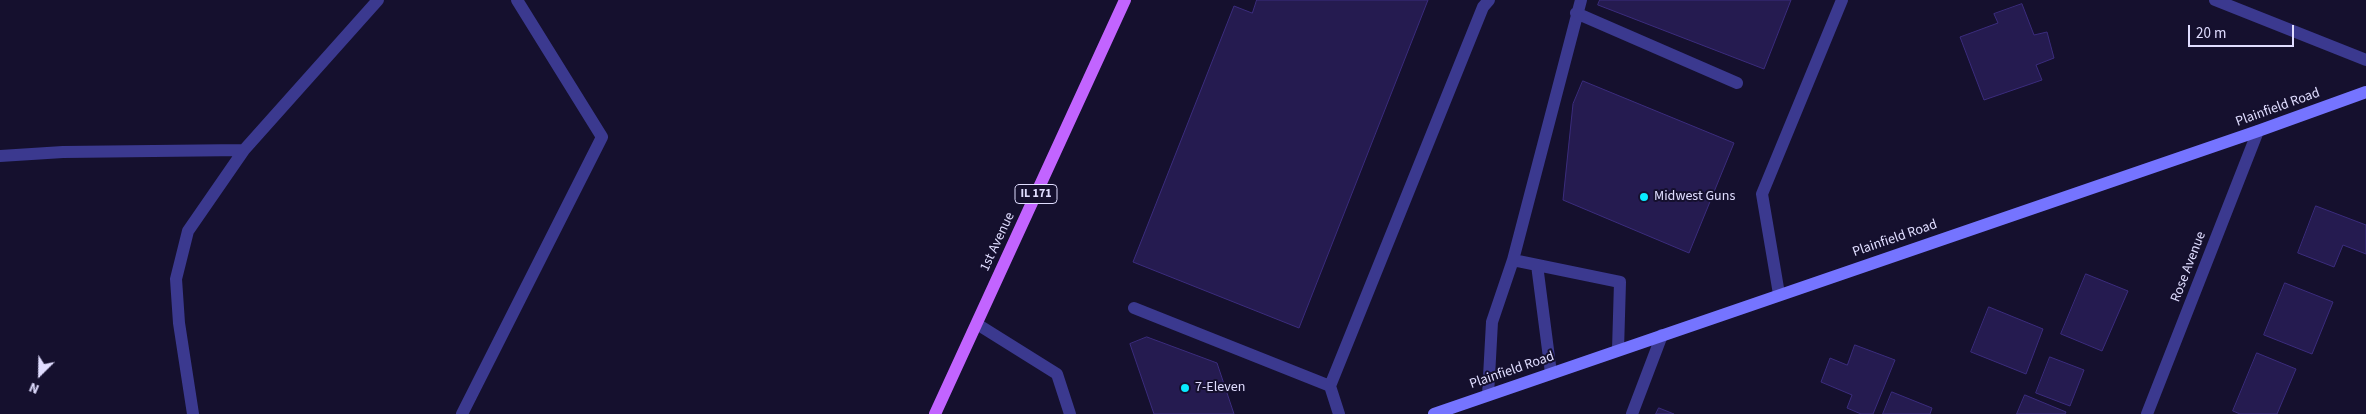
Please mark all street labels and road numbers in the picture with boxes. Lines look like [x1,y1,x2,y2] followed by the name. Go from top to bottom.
[2234,85,2322,131] street label: Plainfield Road
[1015,184,1057,203] road number: IL 171
[977,210,1019,274] street label: 1st Avenue
[1851,217,1939,261] street label: Plainfield Road
[2168,229,2210,305] street label: Rose Avenue
[1468,349,1556,393] street label: Plainfield Road

